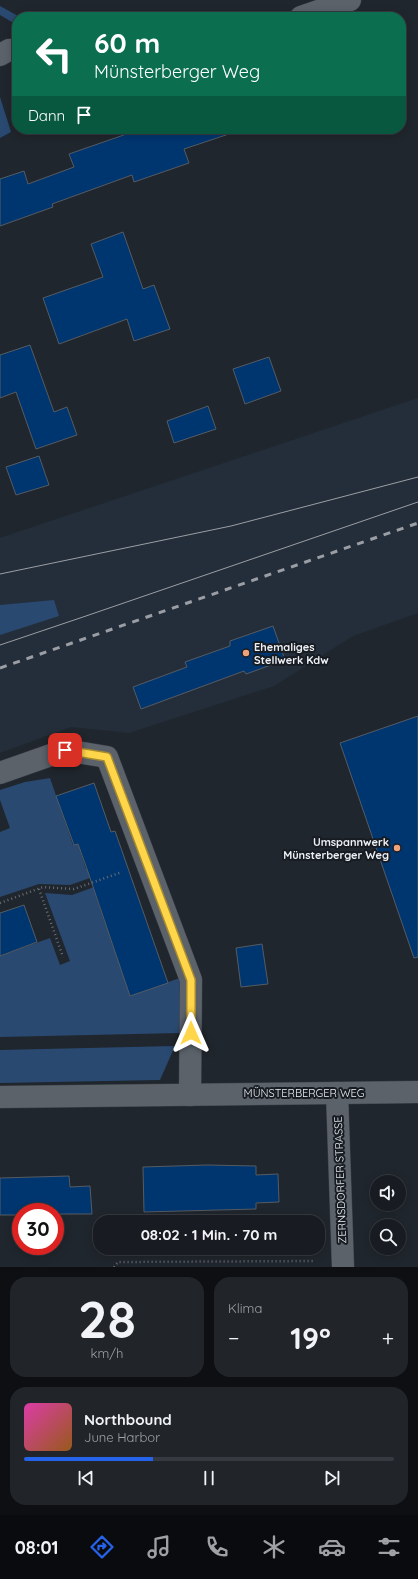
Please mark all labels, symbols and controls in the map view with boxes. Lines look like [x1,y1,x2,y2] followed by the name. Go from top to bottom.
[94,25,160,60] text: 60 m
[28,28,80,80] icon: left
[94,60,260,83] text: Münsterberger Weg
[73,104,95,126] icon: arrive
[28,106,65,125] text: Dann
[254,640,329,667] place label: Ehemaliges Stellwerk Kdw
[241,648,251,658] marker: Ehemaliges Stellwerk Kdw
[48,733,82,767] pin
[54,739,76,761] icon: arrive
[283,835,389,862] place label: Umspannwerk Münsterberger Weg
[392,843,402,853] marker: Umspannwerk Münsterberger Weg
[170,1012,212,1054] position arrow
[244,1086,364,1100] street label: MÜNSTERBERGER WEG
[331,1116,349,1244] street label: ZERNSDORFER STRASSE
[370,1175,406,1255] map controls
[370,1175,406,1211] button: sound
[12,1203,64,1255] speed limit sign: 30
[370,1219,406,1255] button: search
[141,1225,277,1244] text: 08:02 · 1 Min. · 70 m
[78,1286,136,1351] text: 28
[228,1300,262,1316] text: Klima
[290,1319,331,1357] text: 19°
[228,1324,239,1352] text: −
[382,1324,394,1352] text: +
[91,1345,123,1361] text: km/h
[84,1410,172,1429] text: Northbound
[84,1429,160,1445] text: June Harbor
[75,1467,97,1489] icon: previous
[198,1467,220,1489] icon: pause
[321,1467,343,1489] icon: next
[88,1533,116,1561] icon: directions
[145,1533,173,1561] icon: music
[203,1533,231,1561] icon: phone
[260,1533,288,1561] icon: climate
[318,1533,346,1561] icon: car
[375,1533,403,1561] icon: filters
[15,1536,59,1559] text: 08:01

